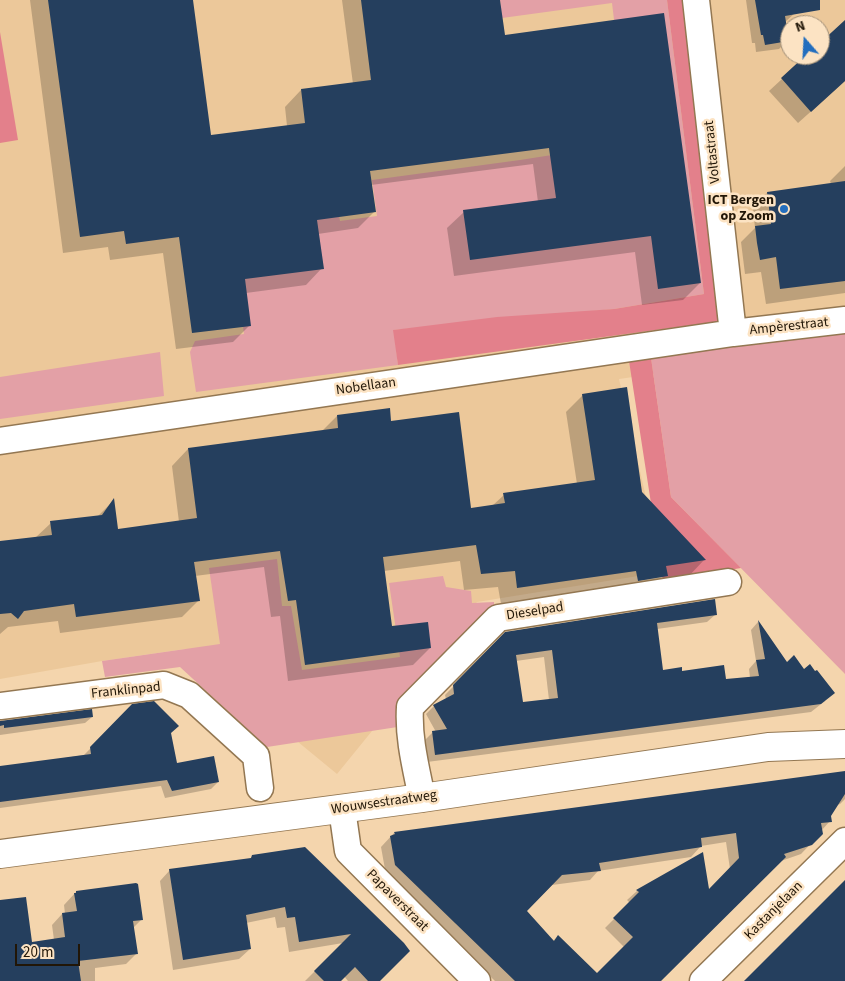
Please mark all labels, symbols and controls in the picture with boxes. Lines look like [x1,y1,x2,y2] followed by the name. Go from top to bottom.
[780,15,830,65] north arrow
[793,16,808,38] text: N
[701,120,725,184] street label: Voltastraat
[708,193,774,226] place label: ICT Bergen op Zoom
[778,203,790,215] marker: ICT Bergen op Zoom
[749,315,829,339] street label: Ampèrestraat
[335,374,397,400] street label: Nobellaan
[505,599,565,625] street label: Dieselpad
[90,679,162,703] street label: Franklinpad
[330,787,438,819] street label: Wouwsestraatweg
[363,867,431,935] street label: Papaverstraat
[741,878,807,944] street label: Kastanjelaan
[18,934,82,966] scale bar
[23,942,53,963] text: 20 m

